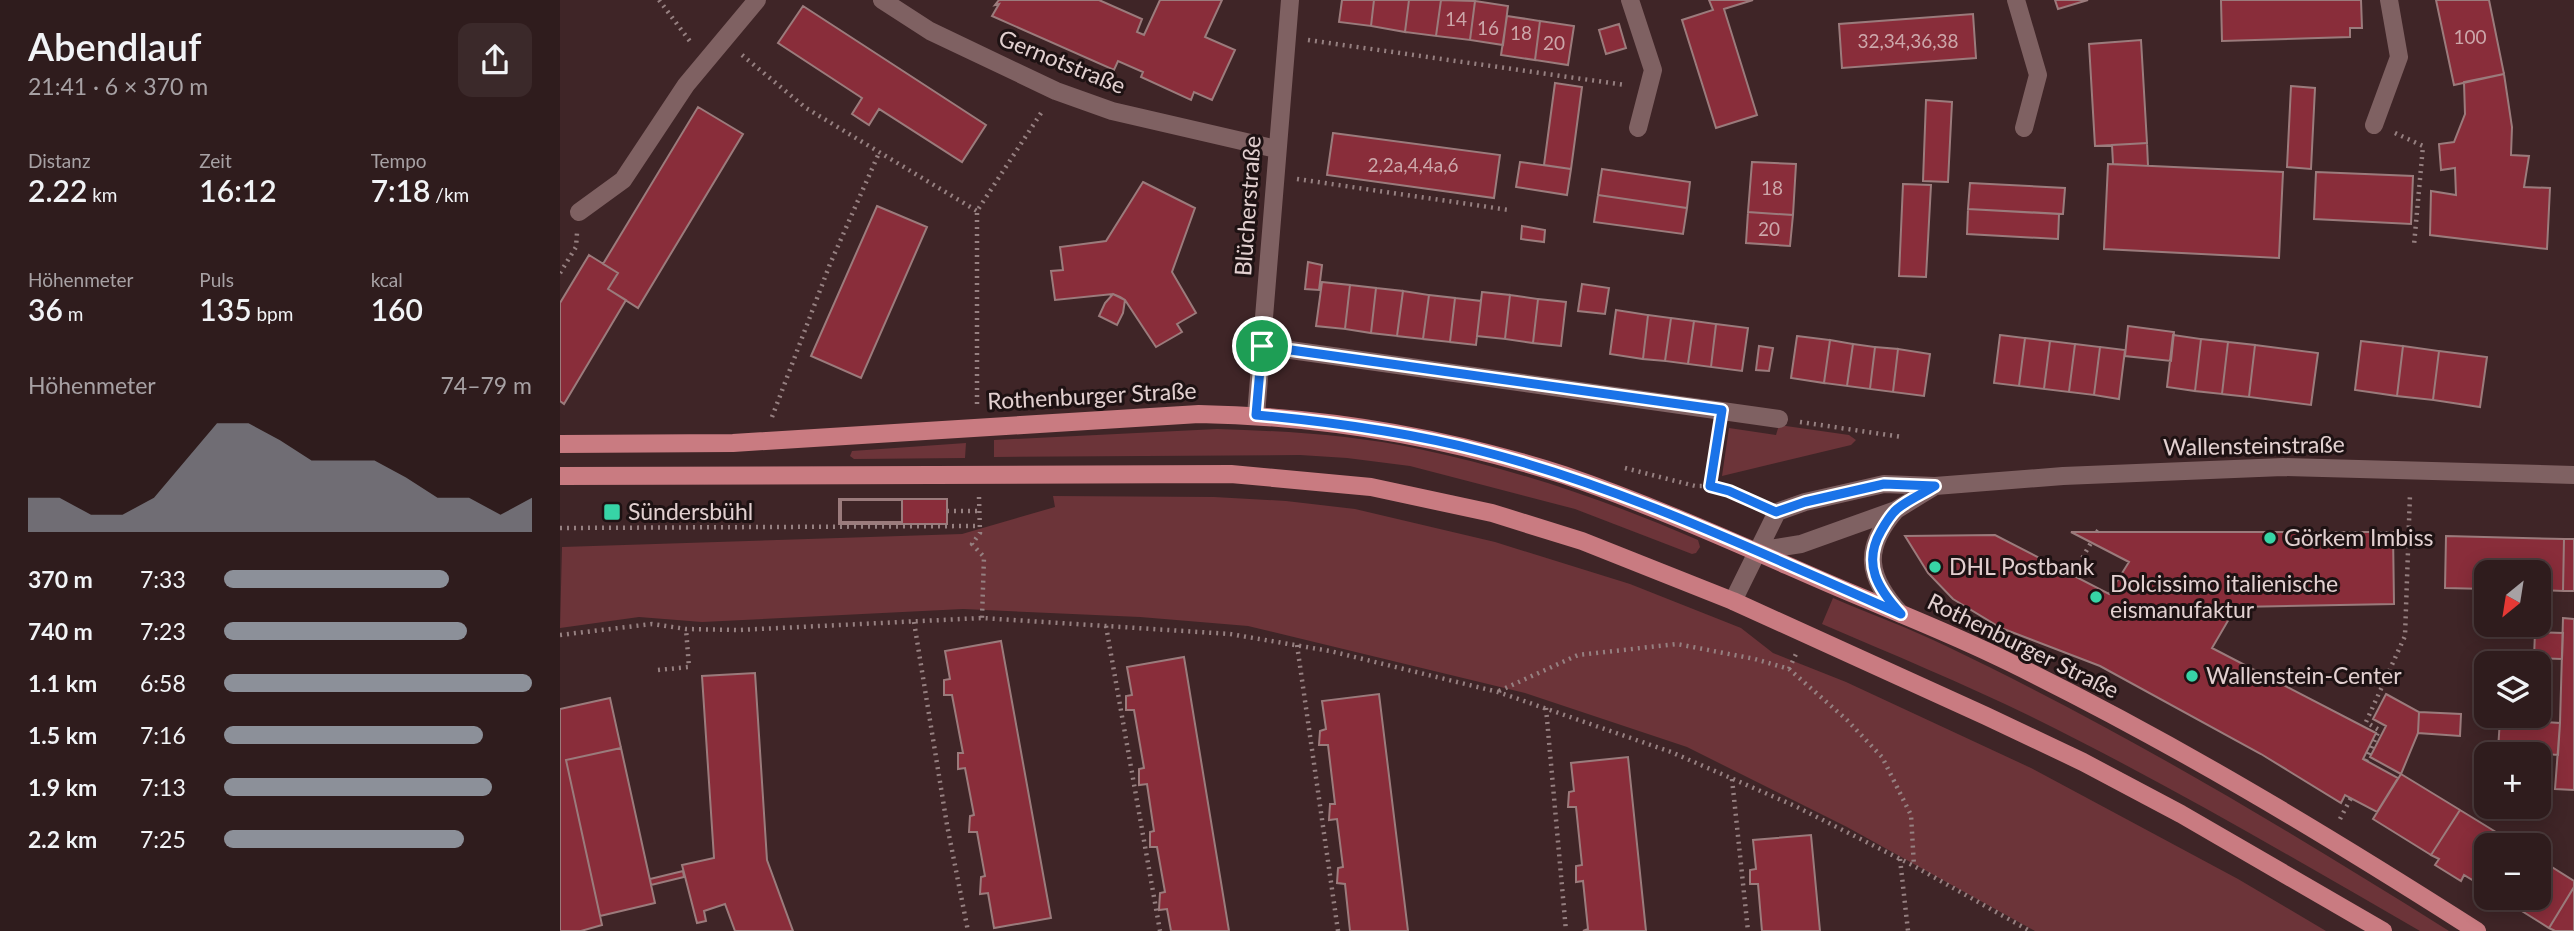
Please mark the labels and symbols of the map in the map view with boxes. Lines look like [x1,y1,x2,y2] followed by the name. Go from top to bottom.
[1445,7,1467,30] house number: 14
[1477,16,1499,39] house number: 16
[1510,21,1532,44] house number: 18
[995,23,1130,99] street label: Gernotstraße
[2453,25,2487,48] house number: 100
[1857,29,1959,52] house number: 32,34,36,38
[1543,31,1565,54] house number: 20
[1228,135,1266,277] street label: Blücherstraße
[1367,153,1459,176] house number: 2,2a,4,4a,6
[1761,176,1783,199] house number: 18
[1758,217,1780,240] house number: 20
[1232,316,1292,376] pin
[987,376,1197,414] street label: Rothenburger Straße
[2163,429,2345,461] street label: Wallensteinstraße
[628,497,753,525] place label: Sündersbühl
[602,502,622,522] marker: Sündersbühl
[2284,523,2434,551] place label: Görkem Imbiss
[2262,530,2278,546] marker: Görkem Imbiss
[1949,552,2095,580] place label: DHL Postbank
[1927,559,1943,575] marker: DHL Postbank
[2474,560,2552,637] north arrow
[2110,569,2338,623] place label: Dolcissimo italienische eismanufaktur
[1923,587,2124,704] street label: Rothenburger Straße
[2088,589,2104,605] marker: Dolcissimo italienische eismanufaktur
[2206,661,2402,689] place label: Wallenstein-Center
[2184,668,2200,684] marker: Wallenstein-Center

